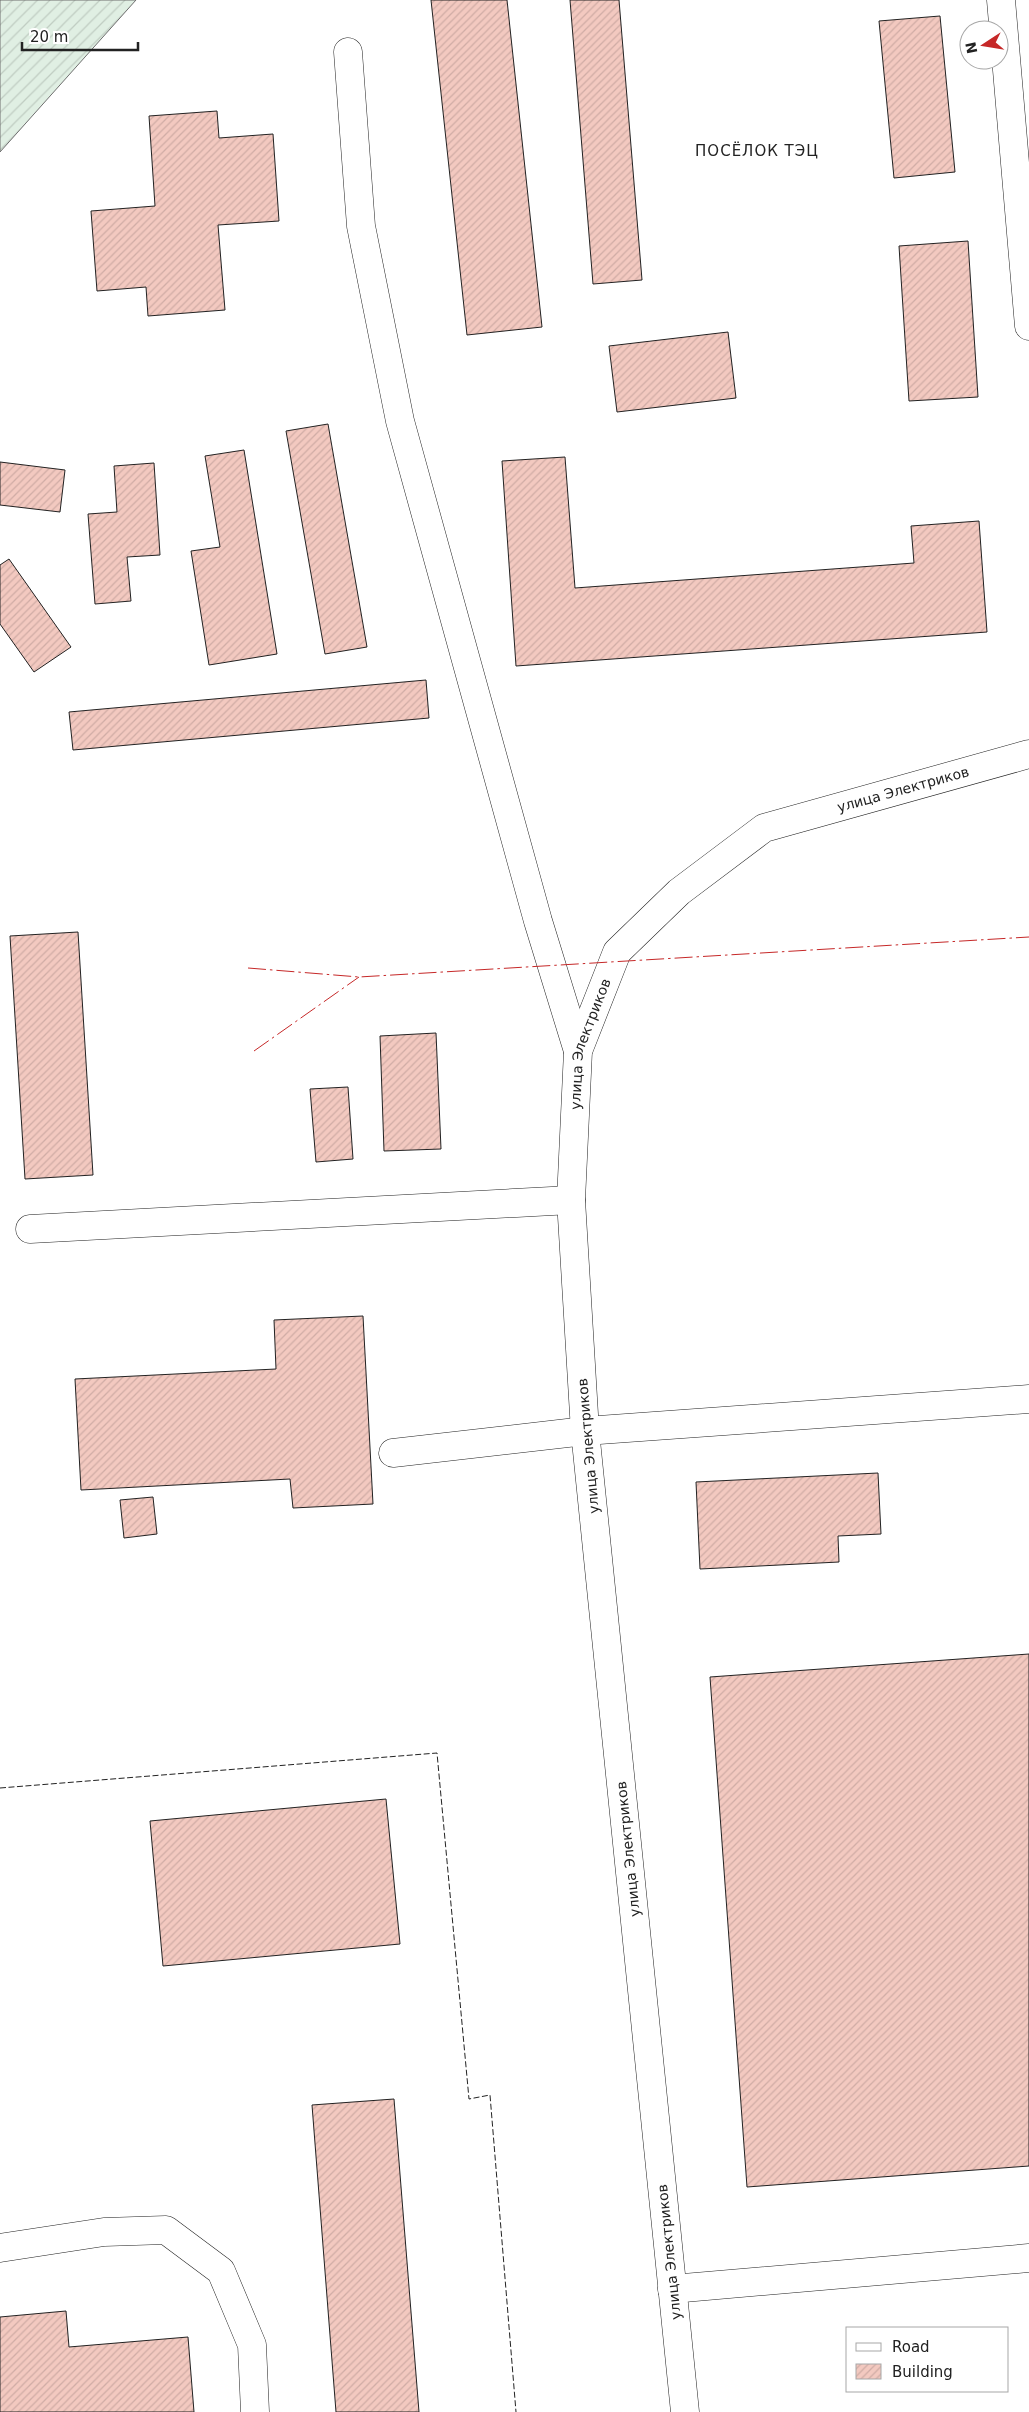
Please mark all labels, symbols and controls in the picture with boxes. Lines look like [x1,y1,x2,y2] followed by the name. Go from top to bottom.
[22,20,139,52] scale bar
[959,20,1009,70] north arrow
[30,28,68,46] text: 20 m
[962,40,980,55] text: N
[695,141,819,160] district label: ПОСЁЛОК ТЭЦ
[835,763,971,815] street label: улица Электриков
[567,976,614,1110] street label: улица Электриков
[574,1378,602,1514] street label: улица Электриков
[613,1780,643,1918] street label: улица Электриков
[654,2183,684,2321] street label: улица Электриков
[846,2327,1009,2392] legend
[892,2338,930,2356] text: Road
[892,2363,953,2381] text: Building

